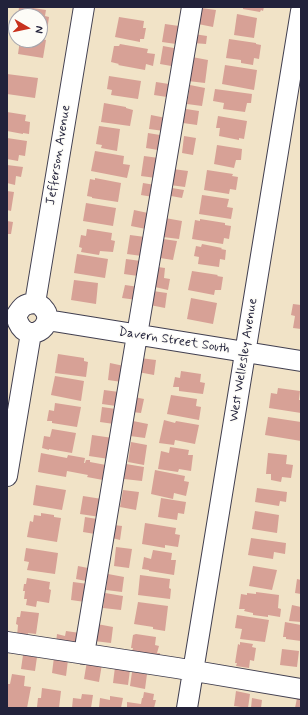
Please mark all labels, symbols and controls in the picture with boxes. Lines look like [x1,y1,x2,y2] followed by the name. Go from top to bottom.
[8,8,48,48] north arrow
[31,25,46,34] text: N
[43,104,75,206] street label: Jefferson Avenue
[227,297,261,423] street label: West Wellesley Avenue
[117,324,231,358] street label: Davern Street South

